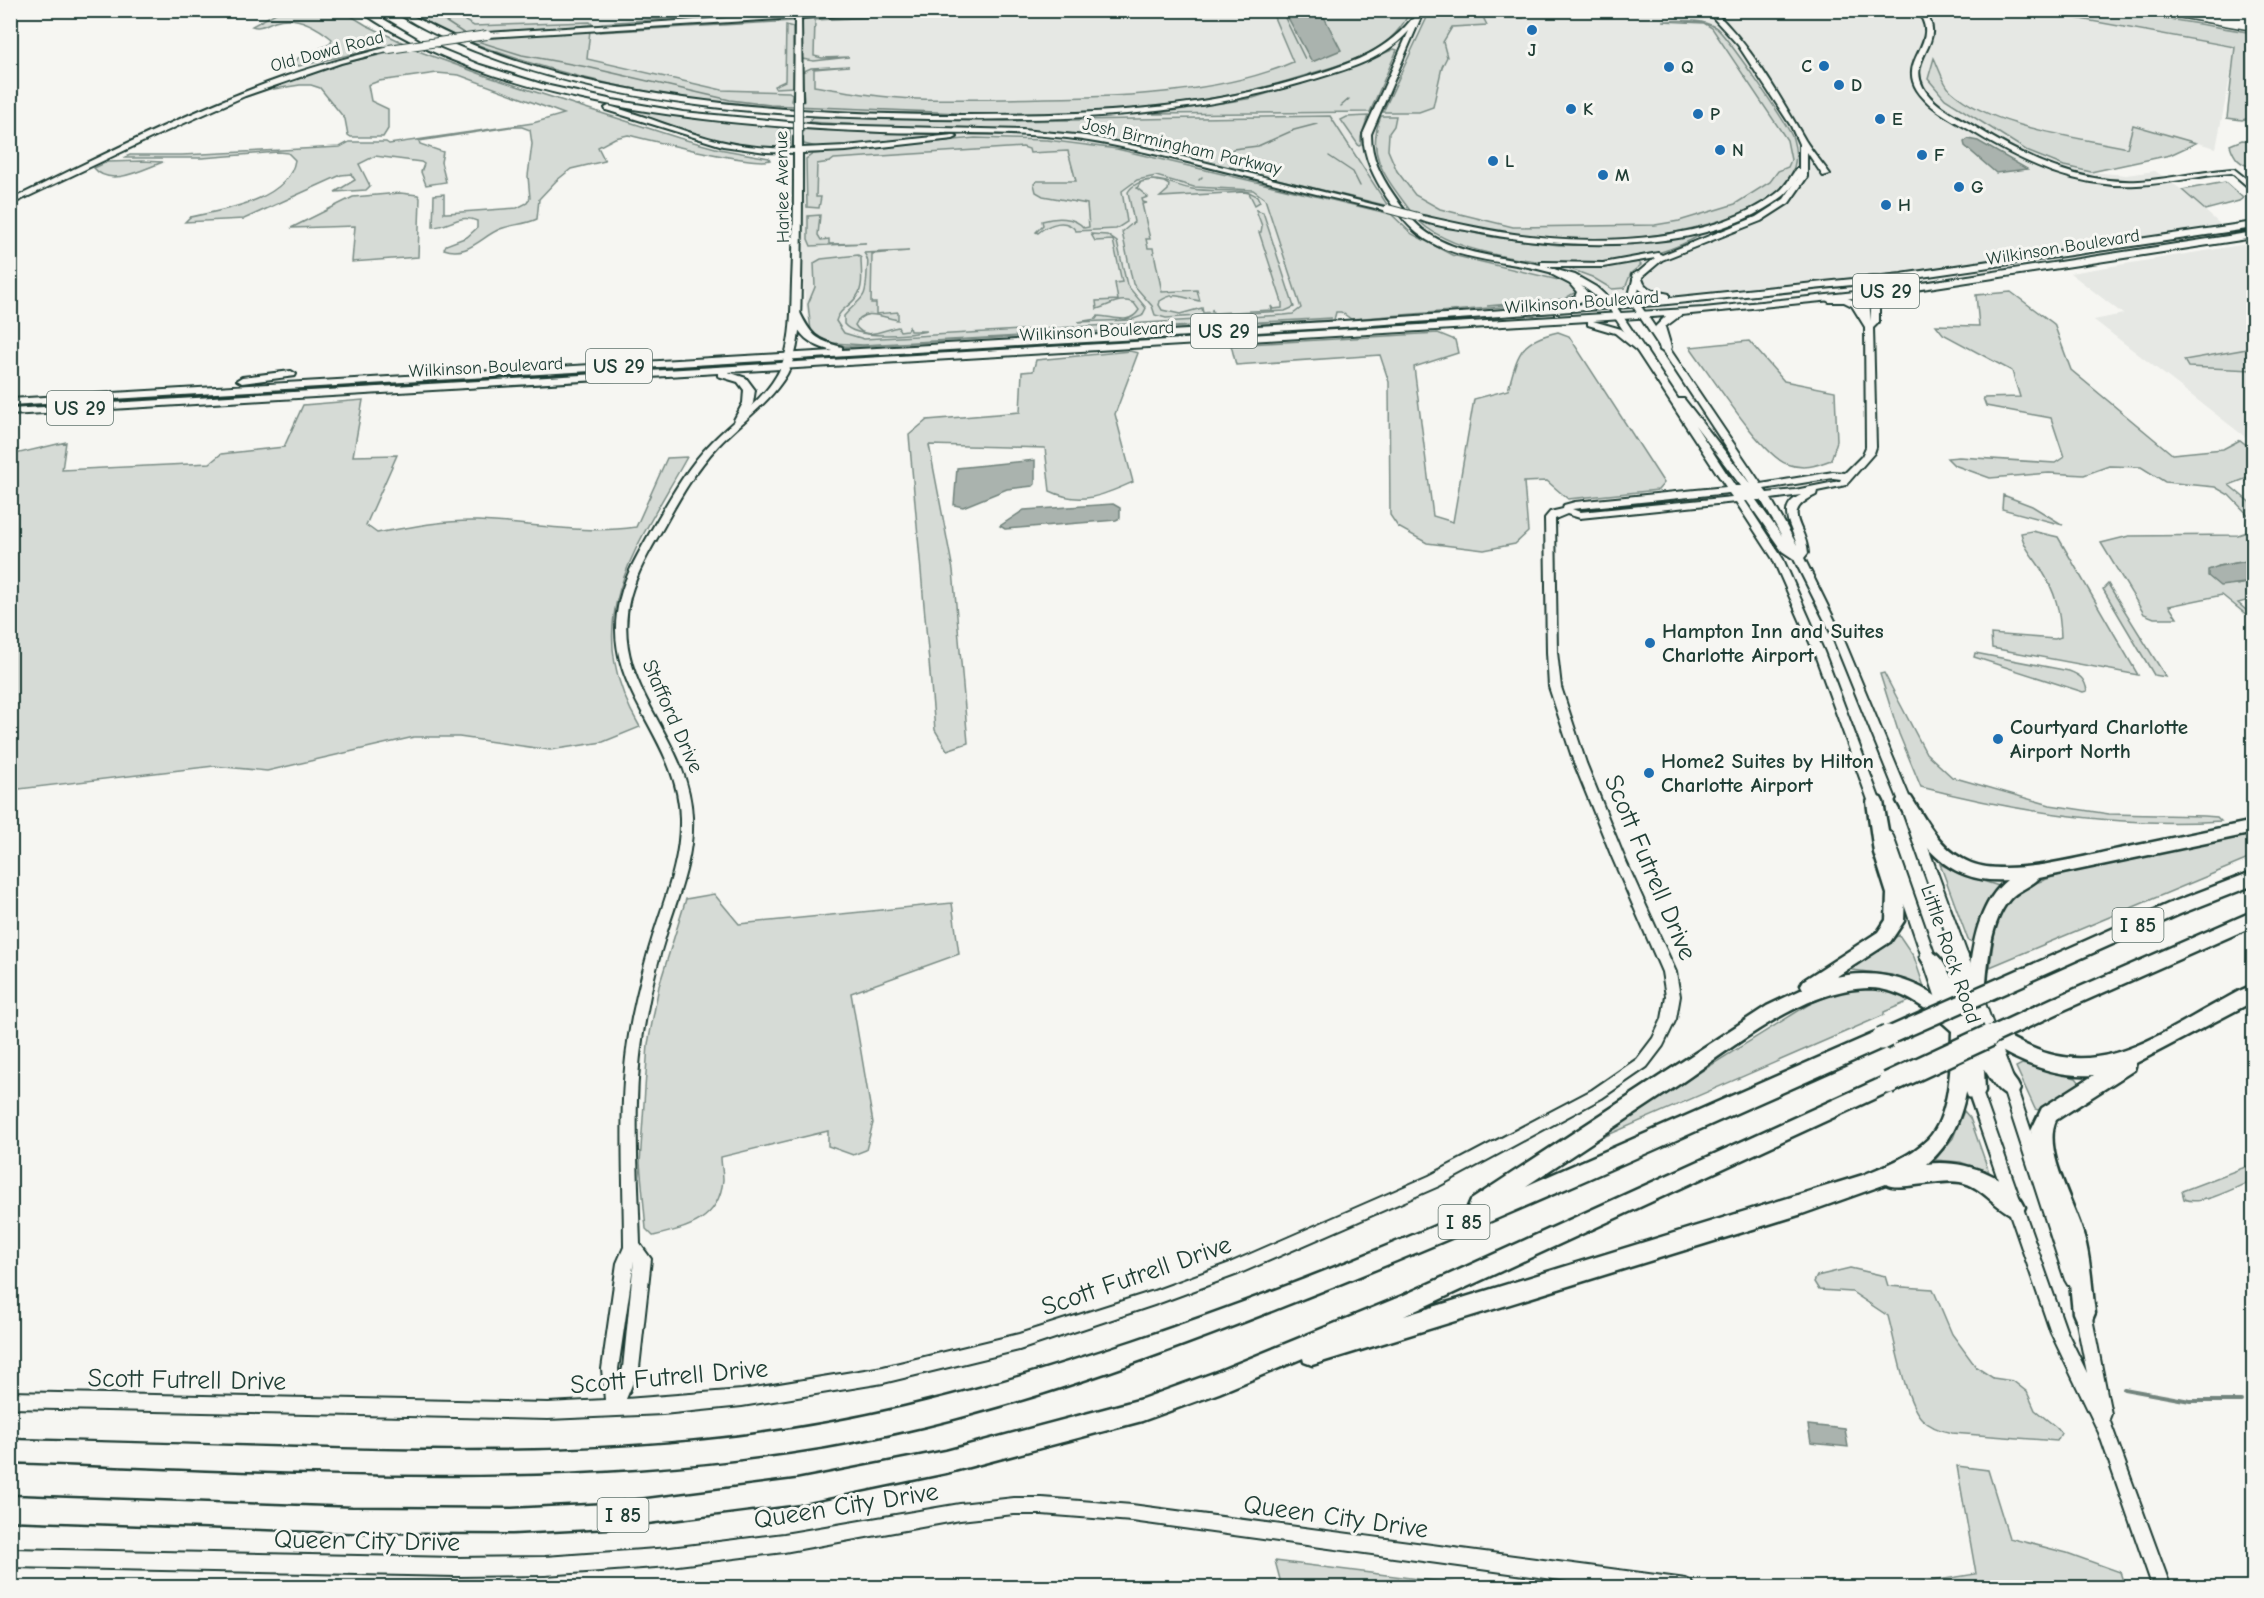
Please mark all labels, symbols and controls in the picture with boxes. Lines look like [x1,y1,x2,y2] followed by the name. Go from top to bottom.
[1525,23,1539,37] marker: J
[268,26,386,77] street label: Old Dowd Road
[1528,40,1536,61] place label: J
[1801,56,1812,77] place label: C
[1681,57,1694,78] place label: Q
[1817,59,1831,73] marker: C
[1662,60,1676,74] marker: Q
[1851,75,1862,96] place label: D
[1832,78,1846,92] marker: D
[1583,99,1593,120] place label: K
[1564,102,1578,116] marker: K
[1710,104,1720,125] place label: P
[1691,107,1705,121] marker: P
[1892,109,1903,130] place label: E
[1873,112,1887,126] marker: E
[1080,113,1284,180] street label: Josh Birmingham Parkway
[771,131,794,243] street label: Harlee Avenue
[1732,140,1744,161] place label: N
[1713,143,1727,157] marker: N
[1934,145,1945,166] place label: F
[1915,148,1929,162] marker: F
[1505,151,1514,172] place label: L
[1486,154,1500,168] marker: L
[1615,165,1630,186] place label: M
[1596,168,1610,182] marker: M
[1971,177,1984,198] place label: G
[1952,180,1966,194] marker: G
[1898,195,1911,216] place label: H
[1879,198,1893,212] marker: H
[1985,225,2141,270] street label: Wilkinson Boulevard
[1853,274,1919,308] road number: US 29
[1504,287,1660,318] street label: Wilkinson Boulevard
[1191,314,1257,348] road number: US 29
[1019,317,1175,346] street label: Wilkinson Boulevard
[586,349,652,383] road number: US 29
[408,353,564,382] street label: Wilkinson Boulevard
[47,391,113,425] road number: US 29
[1662,619,1884,667] place label: Hampton Inn and Suites Charlotte Airport
[1643,636,1657,650] marker: Hampton Inn and Suites Charlotte Airport
[637,656,709,776] street label: Stafford Drive
[2010,715,2188,763] place label: Courtyard Charlotte Airport North
[1991,732,2005,746] marker: Courtyard Charlotte Airport North
[1661,749,1874,797] place label: Home2 Suites by Hilton Charlotte Airport
[1642,766,1656,780] marker: Home2 Suites by Hilton Charlotte Airport
[1597,770,1703,965] street label: Scott Futrell Drive
[1916,881,1986,1027] street label: Little Rock Road
[2112,908,2164,942] road number: I 85
[1438,1205,1490,1239] road number: I 85
[1038,1229,1235,1322] street label: Scott Futrell Drive
[569,1353,769,1401] street label: Scott Futrell Drive
[87,1363,287,1397] street label: Scott Futrell Drive
[752,1477,941,1535] street label: Queen City Drive
[1241,1489,1430,1545] street label: Queen City Drive
[598,1498,648,1532] road number: I 85
[274,1524,460,1558] street label: Queen City Drive

